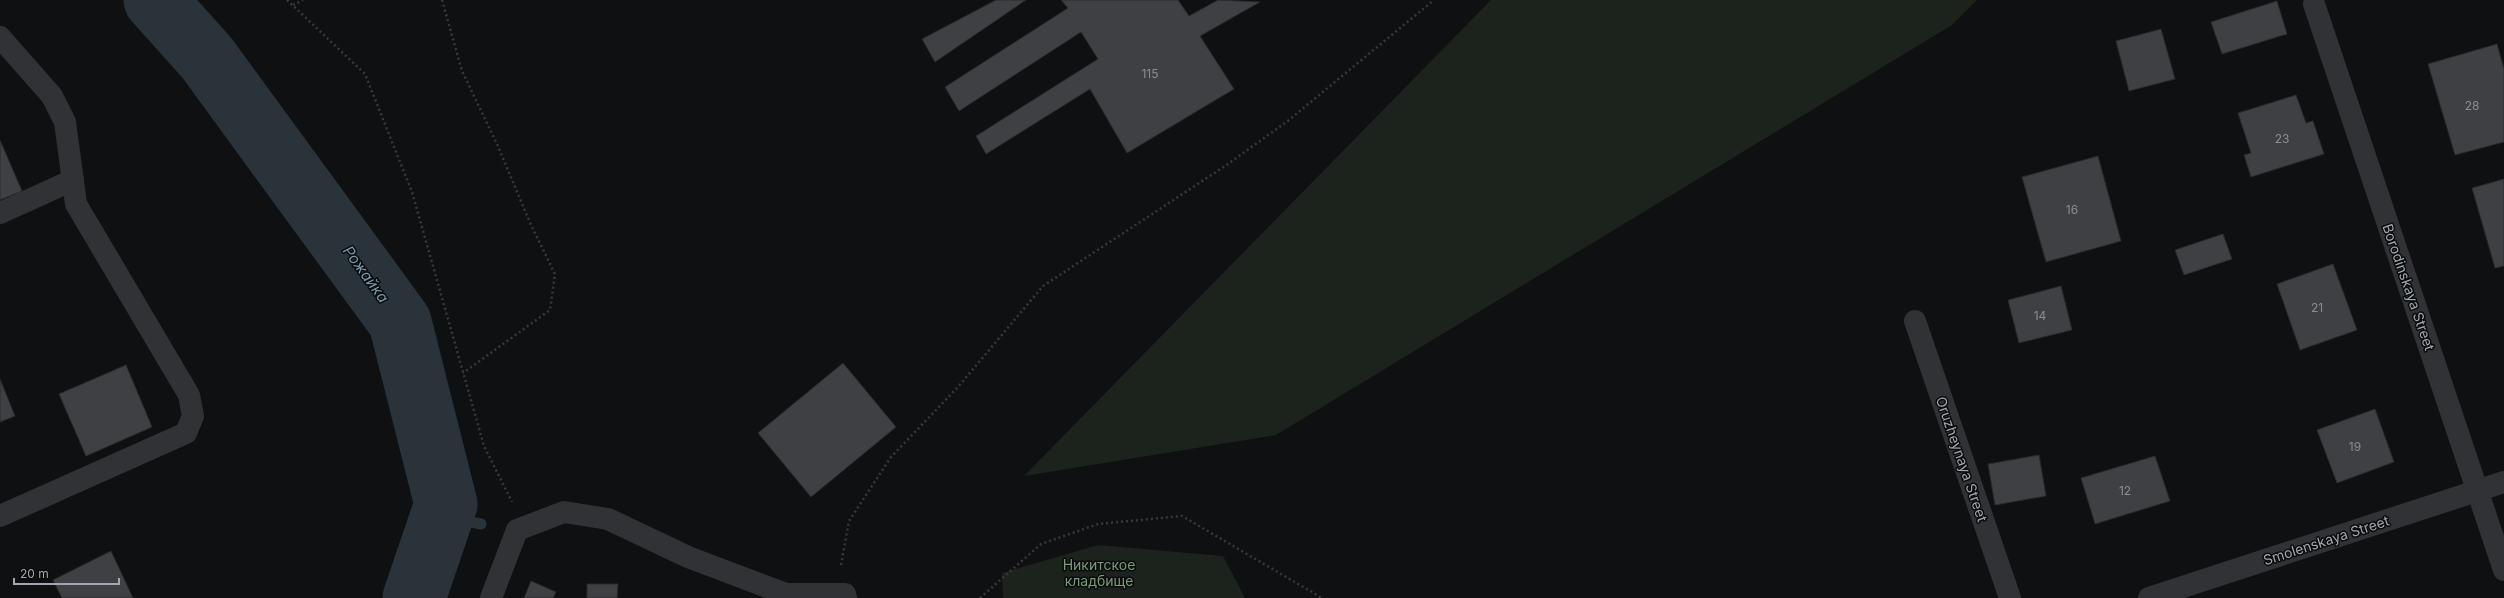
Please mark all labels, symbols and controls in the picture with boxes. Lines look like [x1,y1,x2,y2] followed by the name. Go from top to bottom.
[1141,66,1159,81] house number: 115
[2465,98,2479,113] house number: 28
[2275,131,2289,146] house number: 23
[2066,202,2078,217] house number: 16
[2379,221,2439,353] street label: Borodinskaya Street
[339,242,393,306] water label: Рожайка
[2311,300,2323,315] house number: 21
[2034,308,2047,323] house number: 14
[1933,394,1992,524] street label: Oruzheynaya Street
[2349,439,2361,454] house number: 19
[2119,483,2131,498] house number: 12
[2261,512,2391,568] street label: Smolenskaya Street
[1063,556,1135,589] park label: Никитское кладбище
[14,560,119,586] scale bar
[20,566,49,581] text: 20 m

